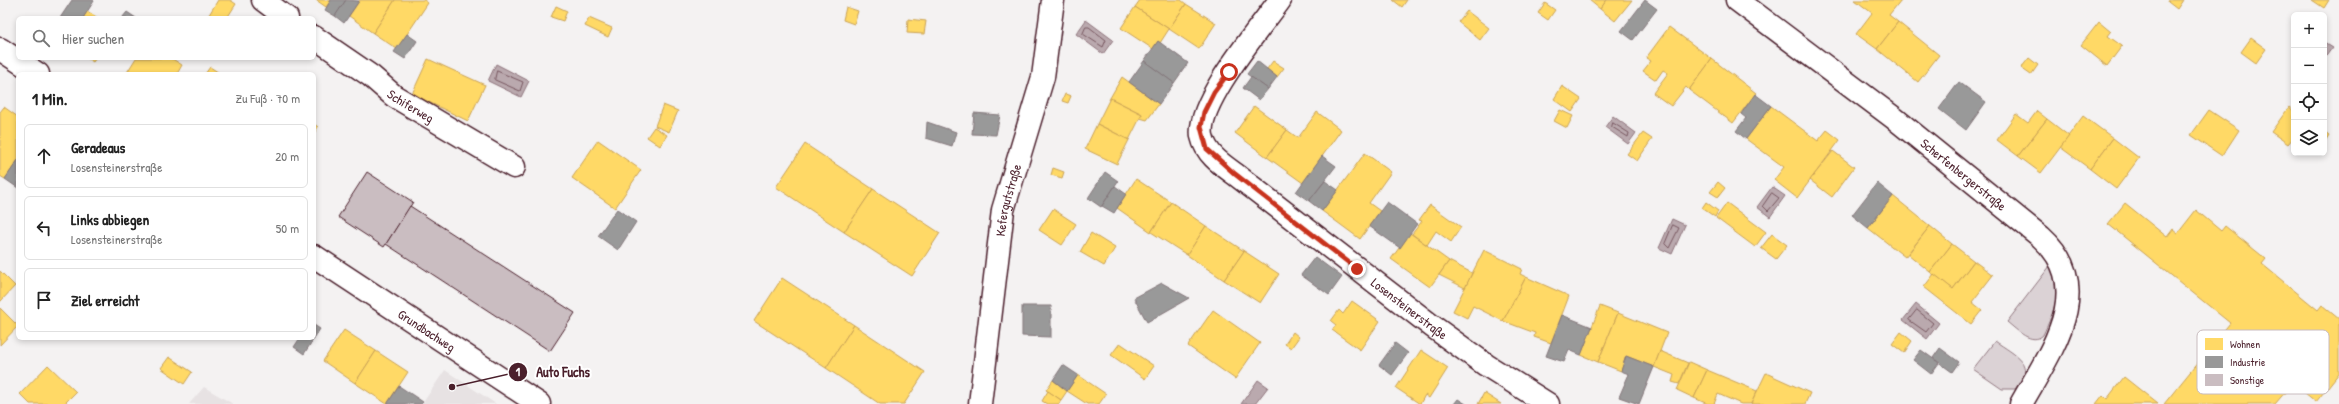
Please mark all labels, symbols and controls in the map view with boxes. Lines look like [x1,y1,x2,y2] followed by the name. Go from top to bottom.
[2291,12,2327,156] map controls
[2291,12,2327,48] button: +
[16,16,316,60] search box
[30,27,52,49] icon: search
[62,28,124,49] text: Hier suchen
[2291,48,2327,84] button: −
[1220,63,1238,81] route start
[2291,84,2327,120] button: locate
[383,85,438,127] street label: Schiferweg
[32,87,67,110] text: 1 Min.
[236,89,300,107] text: Zu Fuß · 70 m
[2291,120,2327,156] button: layers
[1917,134,2010,215] street label: Scherfenbergerstraße
[71,137,125,158] text: Geradeaus
[33,145,55,167] icon: ahead
[275,147,299,165] text: 20 m
[71,158,162,176] text: Losensteinerstraße
[991,162,1025,237] street label: Kefergutstraße
[71,209,149,230] text: Links abbiegen
[33,217,55,239] icon: left
[276,219,299,237] text: 50 m
[71,230,162,248] text: Losensteinerstraße
[1348,260,1366,278] route end
[1368,273,1451,343] street label: Losensteinerstraße
[33,289,55,311] icon: arrive
[71,290,140,311] text: Ziel erreicht
[395,305,459,356] street label: Grundbachweg
[2197,330,2329,394] legend
[2230,337,2260,351] text: Wohnen
[2230,355,2266,369] text: Industrie
[508,359,597,385] callout: Auto Fuchs
[536,362,590,381] text: Auto Fuchs
[516,363,521,380] text: 1
[2230,373,2265,387] text: Sonstige

